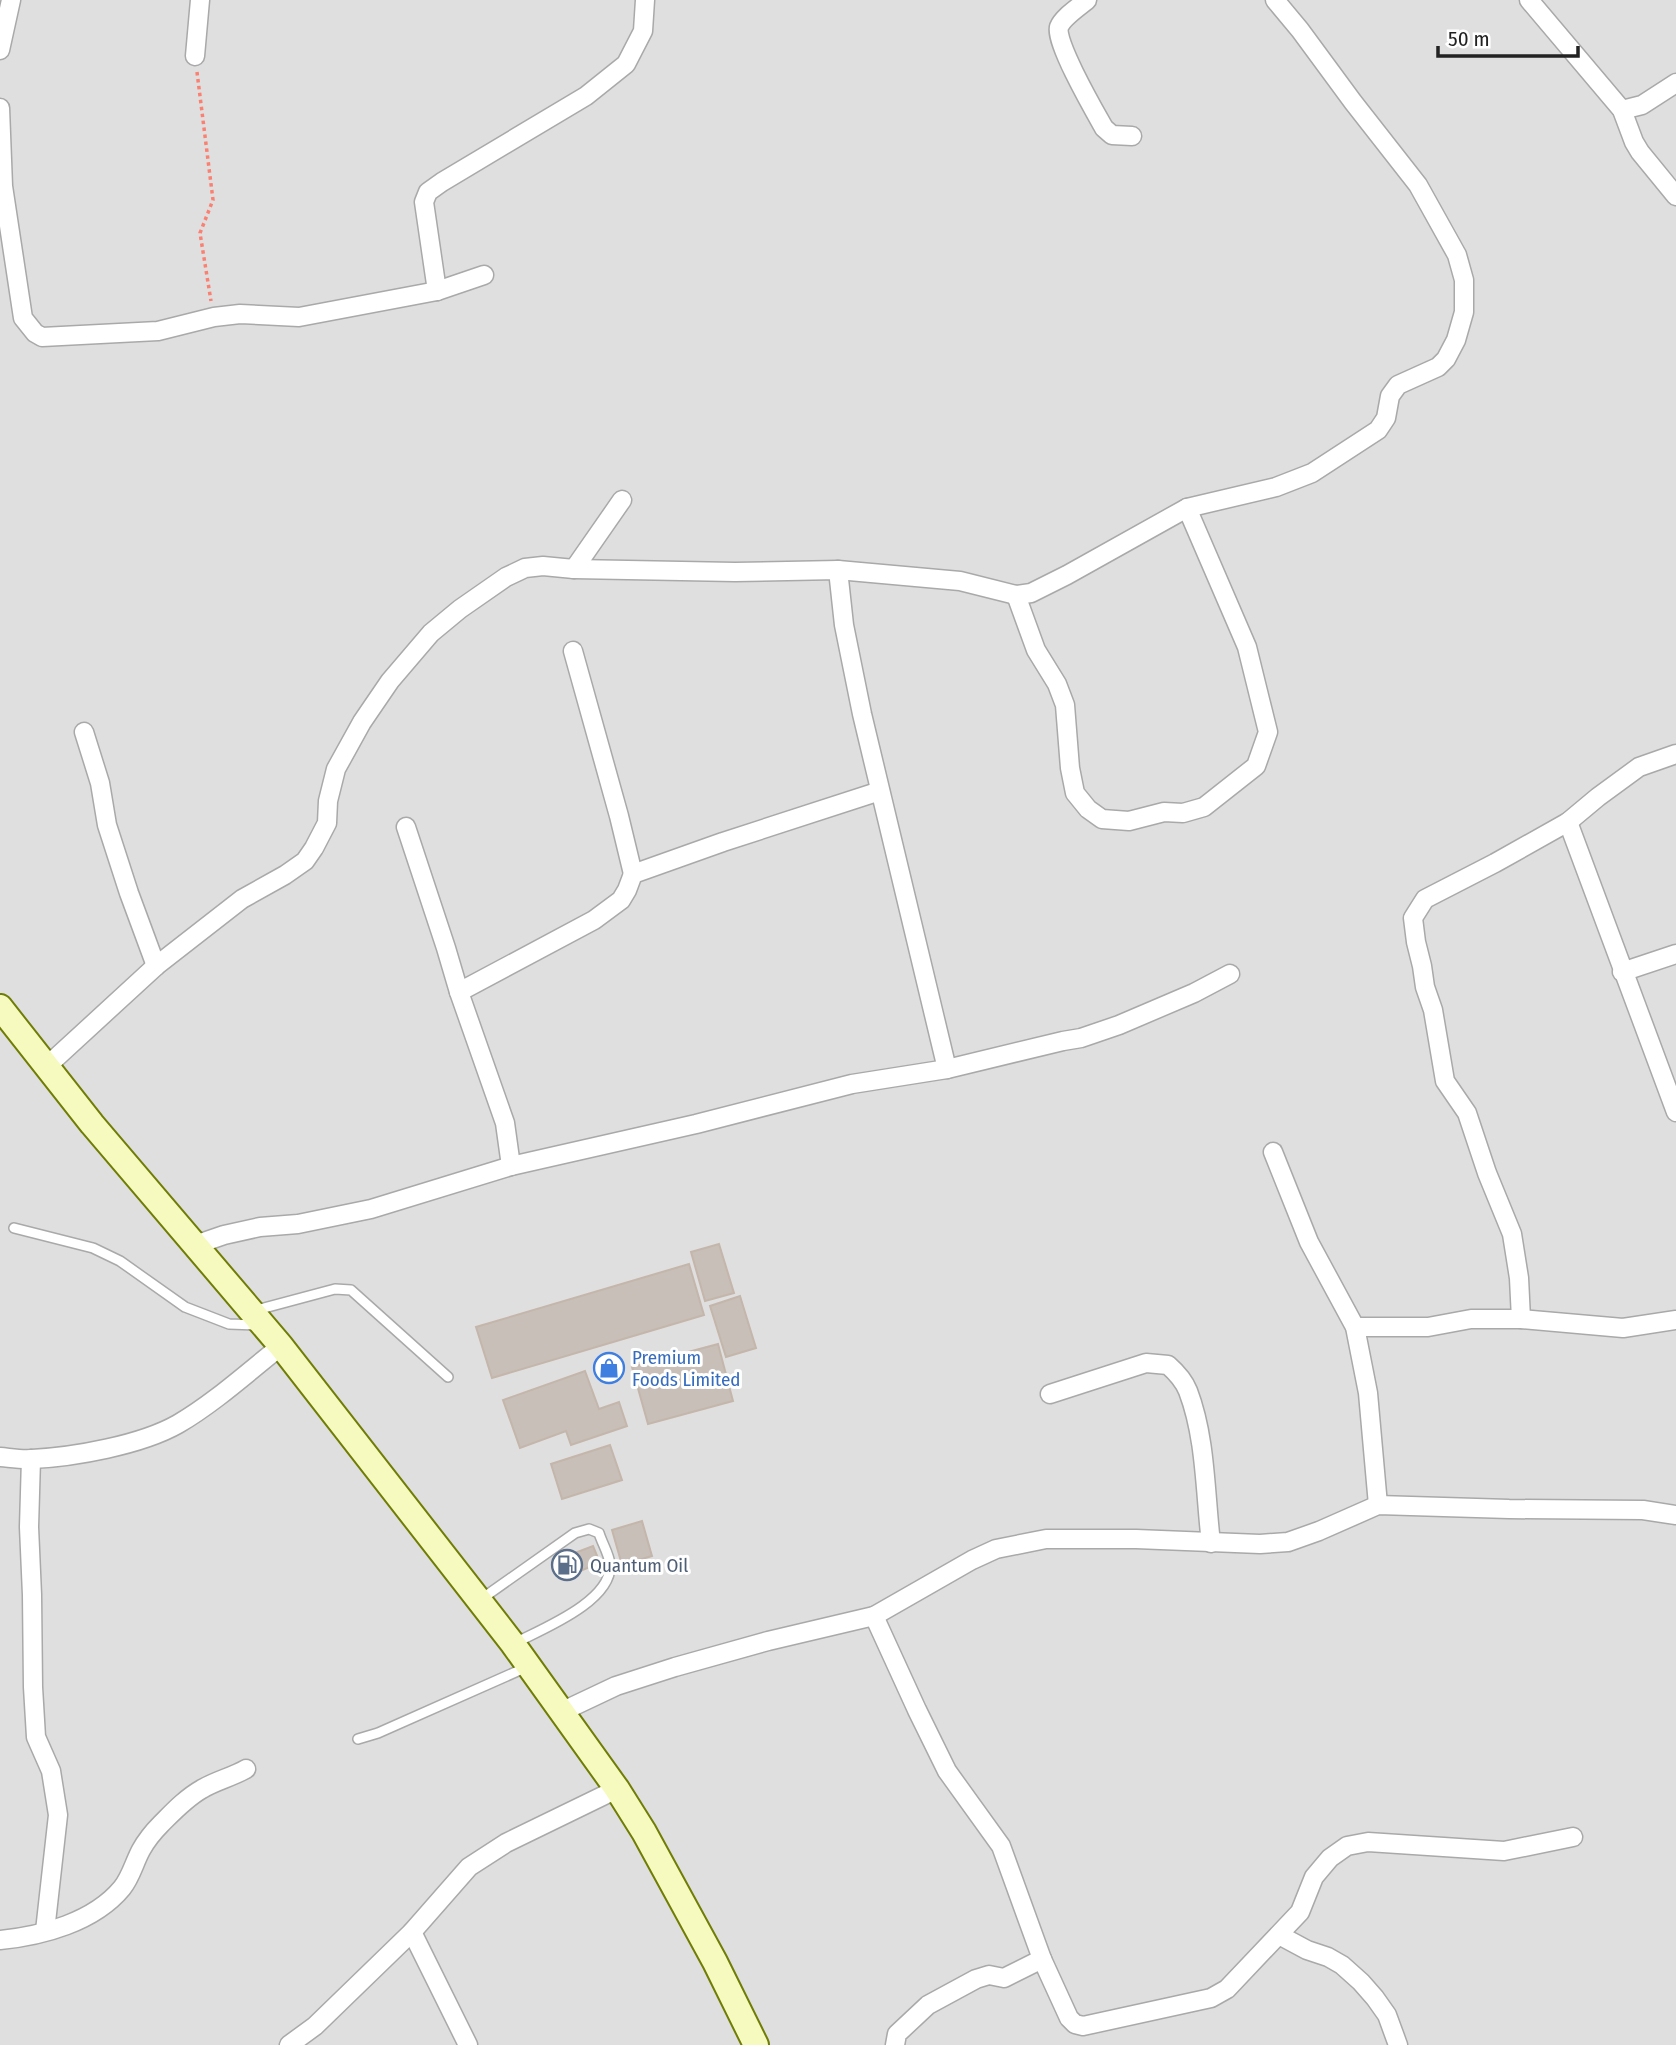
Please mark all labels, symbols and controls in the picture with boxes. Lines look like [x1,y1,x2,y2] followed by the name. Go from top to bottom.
[1438,14,1578,58] scale bar
[1448,26,1490,52] text: 50 m
[632,1346,741,1391] place label: Premium Foods Limited
[592,1351,626,1385] shop icon: Premium Foods Limited
[550,1548,584,1582] fuel station icon: Quantum Oil
[590,1554,688,1577] place label: Quantum Oil

